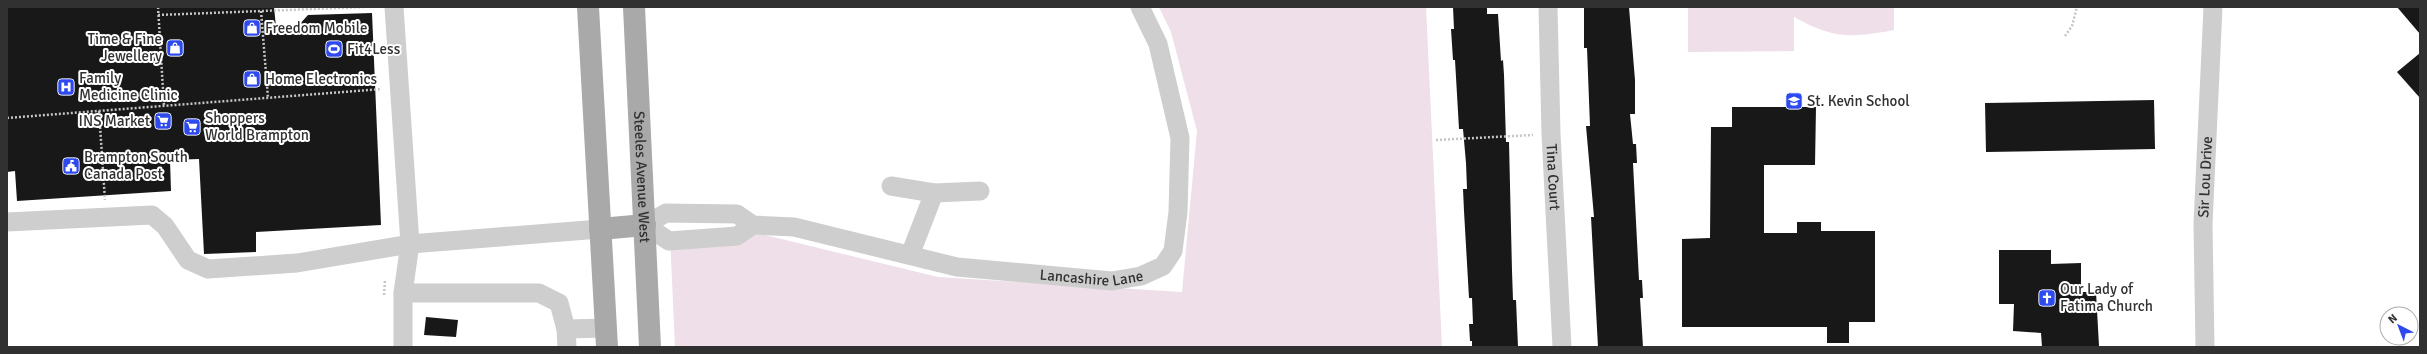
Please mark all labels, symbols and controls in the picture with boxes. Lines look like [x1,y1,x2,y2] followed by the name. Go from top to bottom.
[242,18,262,38] shop icon: Freedom Mobile
[265,19,367,37] place label: Freedom Mobile
[88,30,162,65] place label: Time & Fine Jewellery
[165,38,185,58] shop icon: Time & Fine Jewellery
[324,39,344,59] sports icon: Fit4Less
[347,40,401,58] place label: Fit4Less
[79,69,178,104] place label: Family Medicine Clinic
[242,69,262,89] shop icon: Home Electronics
[265,70,378,88] place label: Home Electronics
[56,77,76,97] hospital icon: Family Medicine Clinic
[1784,91,1804,111] school or university icon: St. Kevin School
[1807,92,1910,110] place label: St. Kevin School
[205,109,309,144] place label: Shoppers World Brampton
[153,111,173,131] supermarket icon: INS Market
[630,111,654,243] street label: Steeles Avenue West
[79,112,150,130] place label: INS Market
[182,117,202,137] supermarket icon: Shoppers World Brampton
[2194,136,2216,218] street label: Sir Lou Drive
[1543,143,1564,211] street label: Tina Court
[84,148,188,183] place label: Brampton South Canada Post
[61,156,81,176] public building icon: Brampton South Canada Post
[1039,266,1145,290] street label: Lancashire Lane
[2060,280,2153,315] place label: Our Lady of Fatima Church
[2037,288,2057,308] church icon: Our Lady of Fatima Church
[2379,306,2419,346] north arrow
[2385,312,2400,326] text: N

